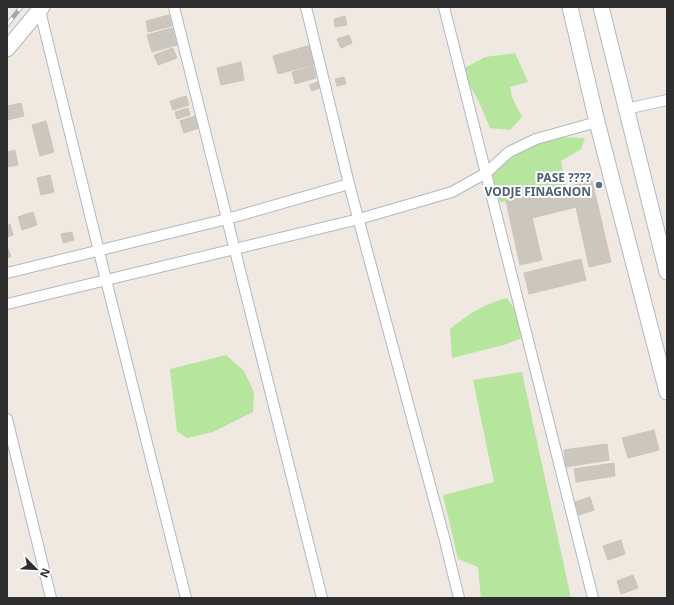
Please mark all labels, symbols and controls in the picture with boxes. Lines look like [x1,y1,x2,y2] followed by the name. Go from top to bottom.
[484,169,591,200] place label: PASE ???? VODJE FINAGNON
[594,180,604,190] marker: PASE ???? VODJE FINAGNON
[16,549,56,589] north arrow
[37,566,54,580] text: N

